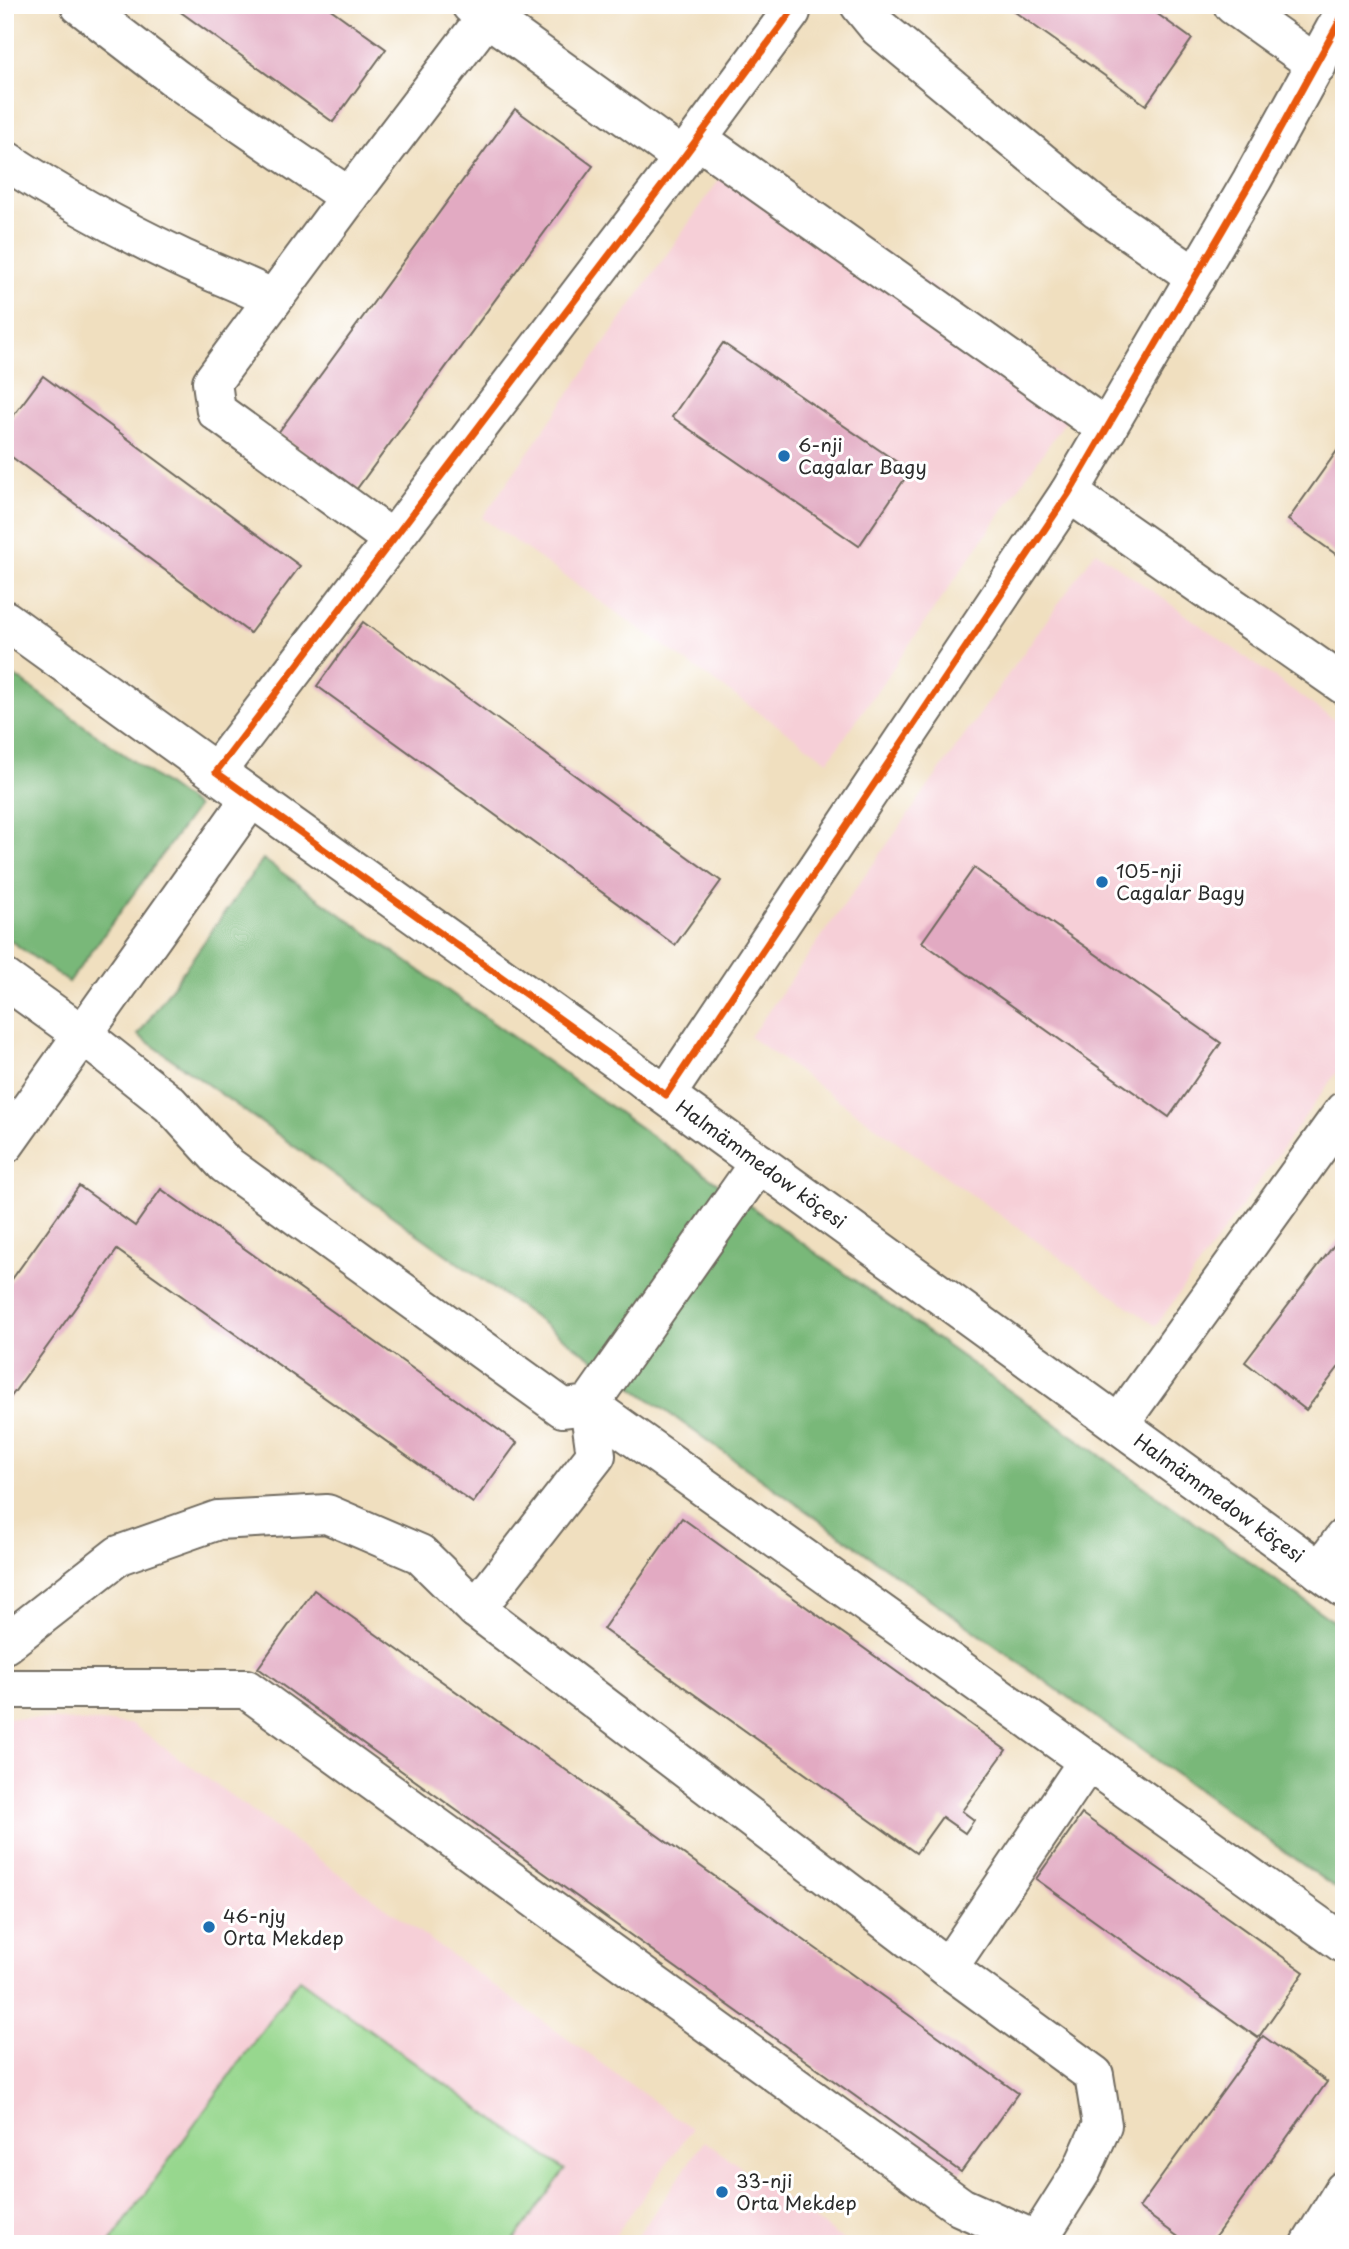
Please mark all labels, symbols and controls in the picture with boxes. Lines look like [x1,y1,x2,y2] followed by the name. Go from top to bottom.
[798,430,927,480] place label: 6-nji Cagalar Bagy
[776,448,792,464] marker: 6-nji Cagalar Bagy
[1116,856,1245,906] place label: 105-nji Cagalar Bagy
[1094,874,1110,890] marker: 105-nji Cagalar Bagy
[671,1092,852,1235] street label: Halmämmedow köçesi
[1129,1426,1310,1569] street label: Halmämmedow köçesi
[223,1901,344,1951] place label: 46-njy Orta Mekdep
[201,1919,217,1935] marker: 46-njy Orta Mekdep
[736,2166,857,2216] place label: 33-nji Orta Mekdep
[714,2184,730,2200] marker: 33-nji Orta Mekdep

